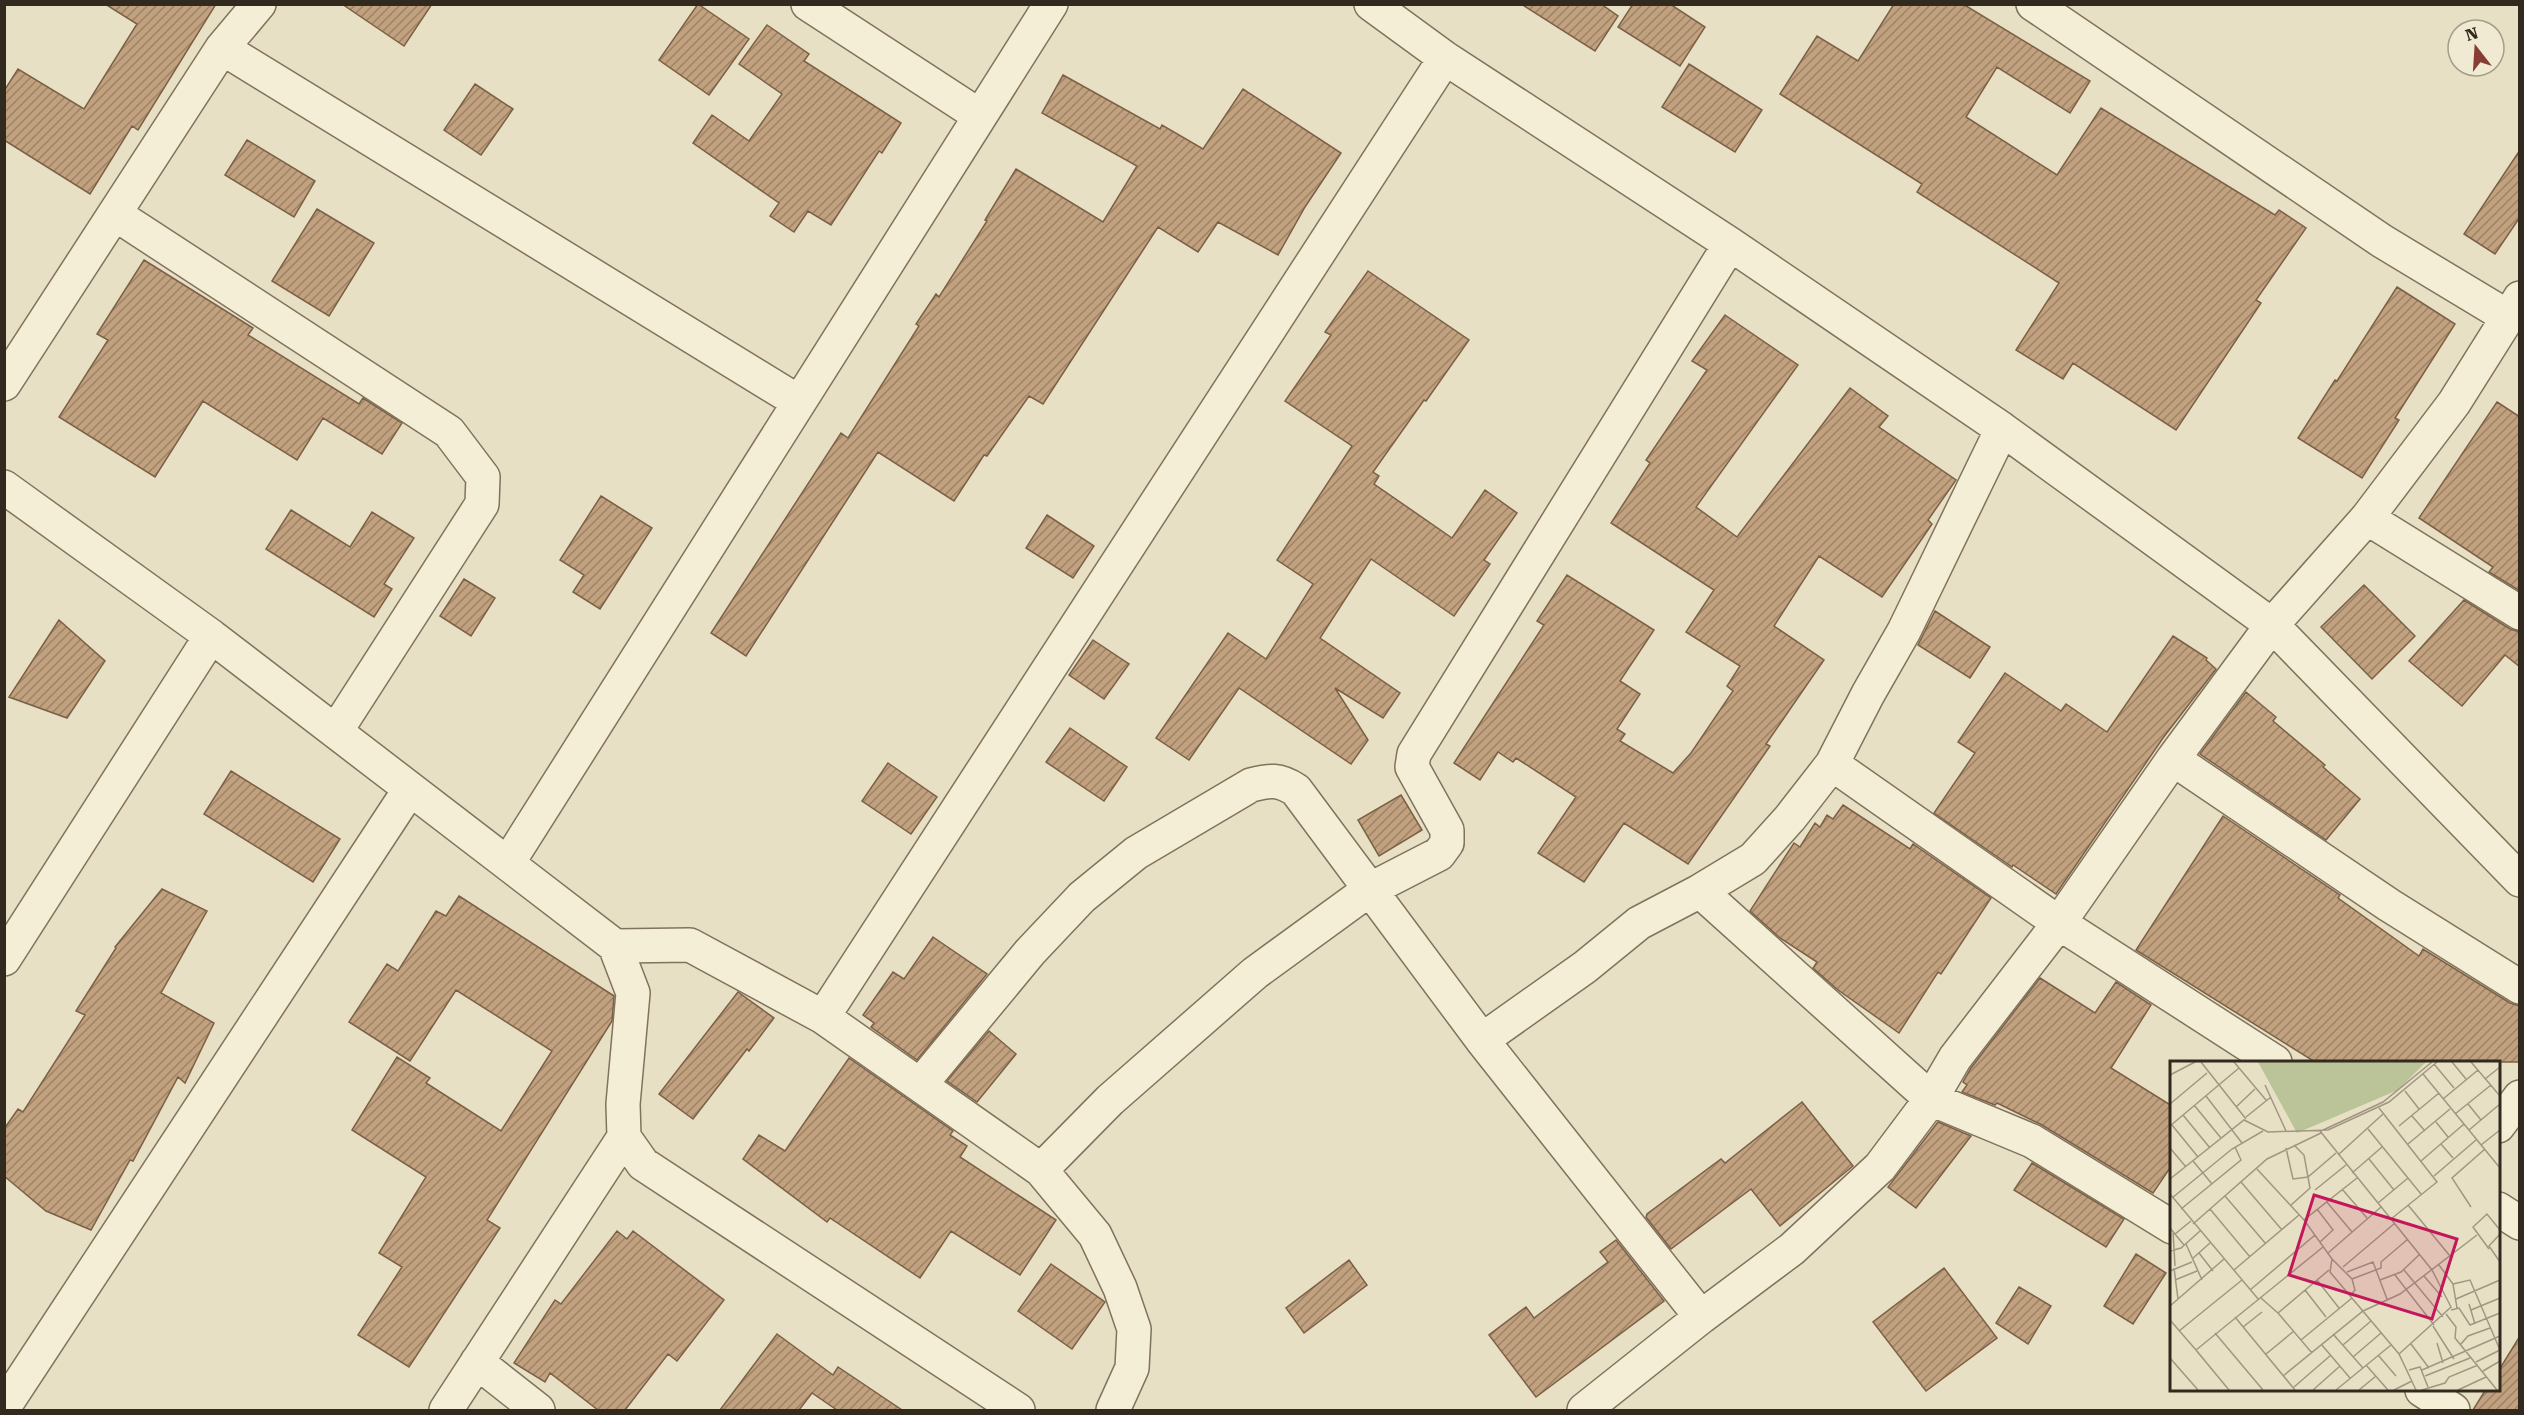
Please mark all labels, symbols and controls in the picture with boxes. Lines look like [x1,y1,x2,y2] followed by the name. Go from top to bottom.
[2446,18,2506,78] north arrow
[2463,23,2480,45] text: N
[2170,1061,2500,1391] inset map

